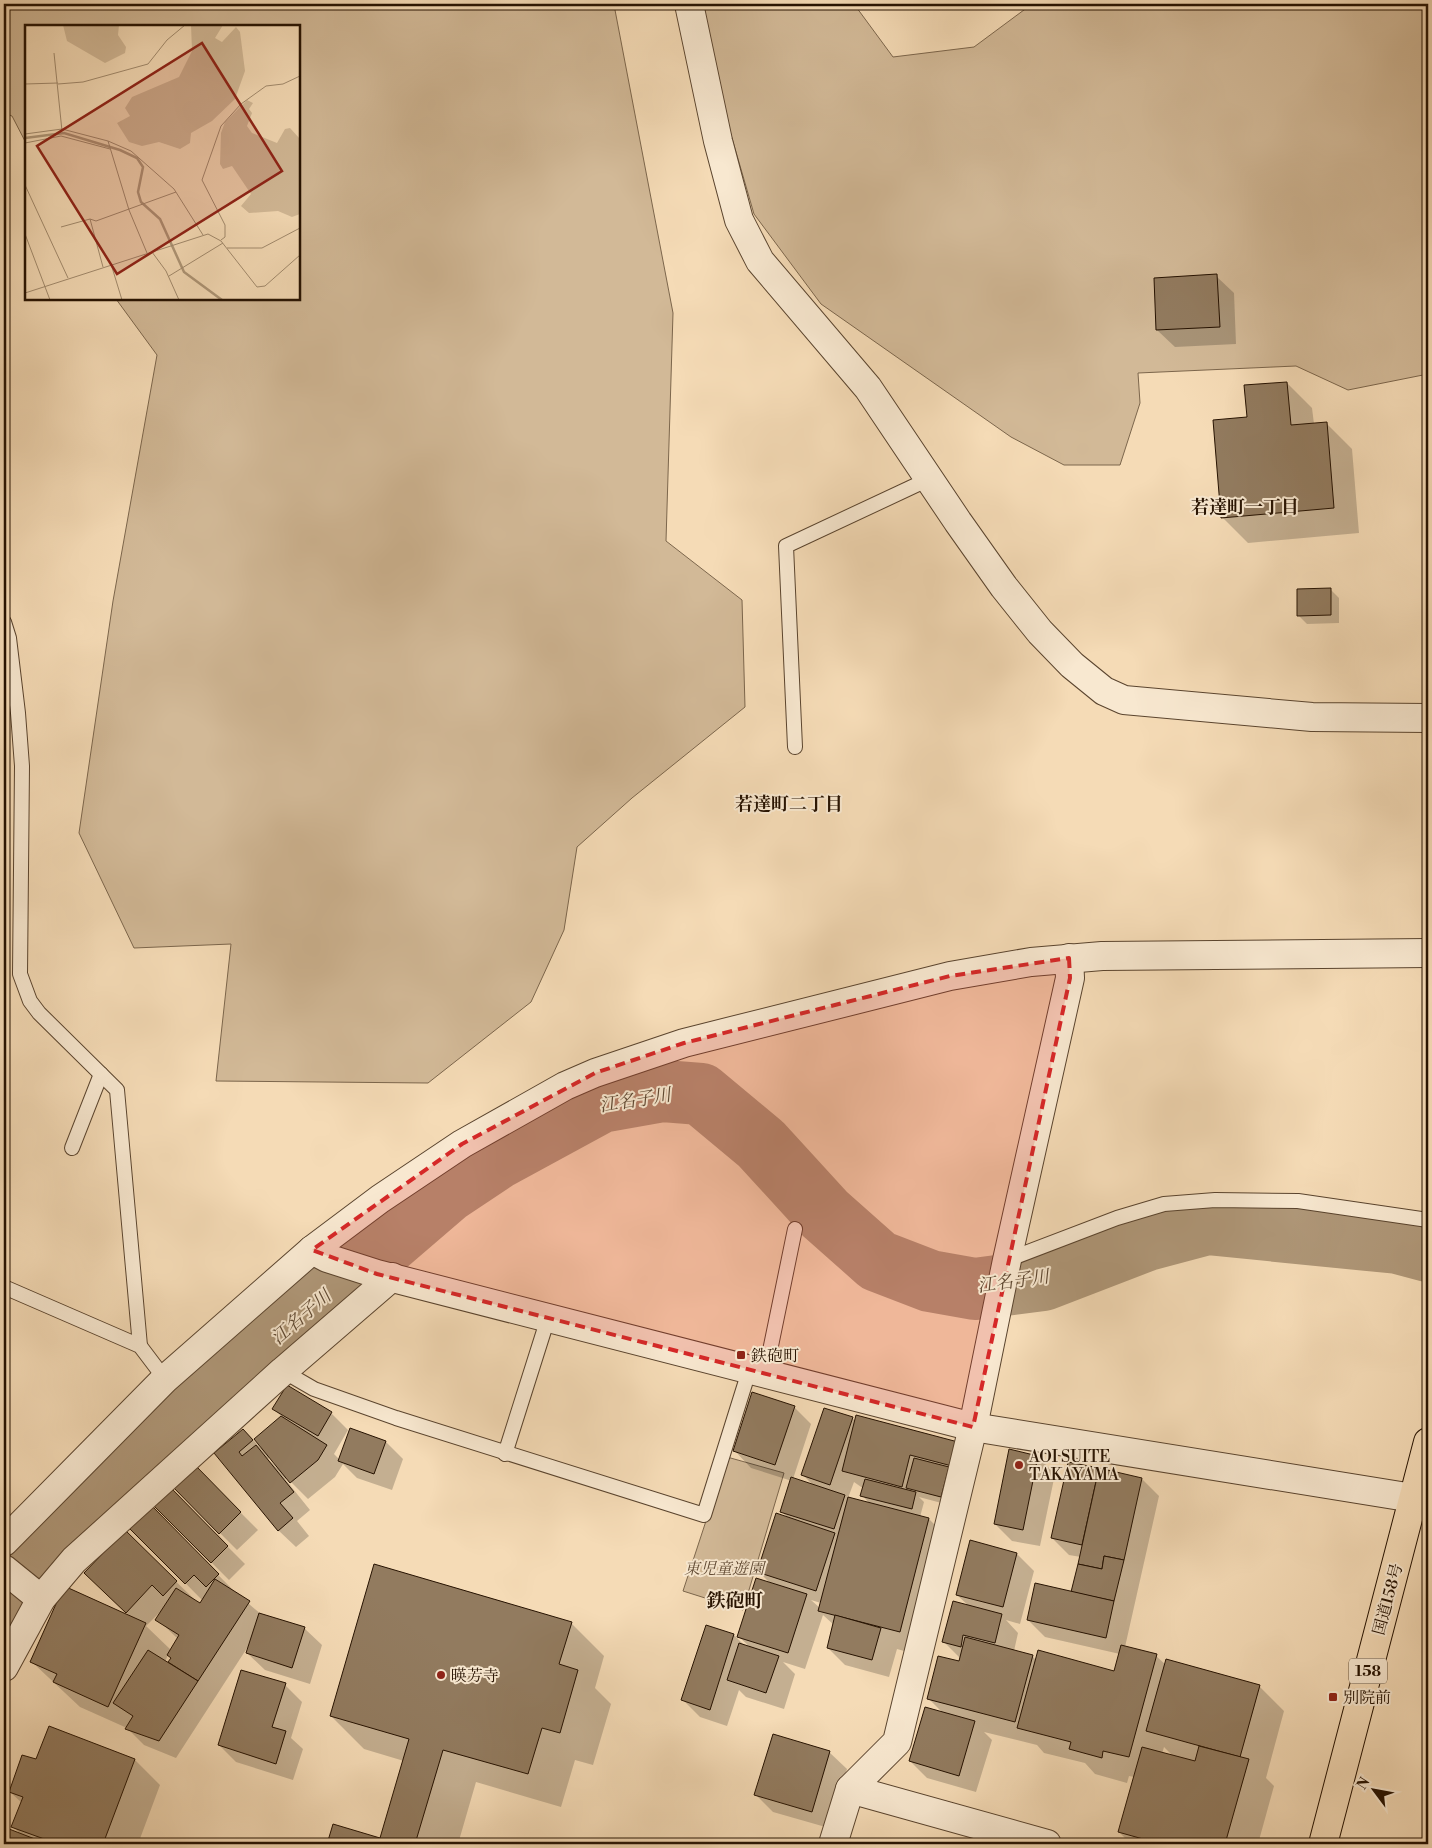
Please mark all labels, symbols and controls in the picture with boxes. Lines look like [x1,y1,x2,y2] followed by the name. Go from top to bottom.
[25,25,300,300] inset map
[1191,496,1299,519] district label: 若達町一丁目
[735,793,843,816] district label: 若達町二丁目
[598,1083,674,1117] water label: 江名子川
[976,1265,1052,1298] water label: 江名子川
[267,1284,338,1350] water label: 江名子川
[750,1346,799,1366] place label: 鉄砲町
[735,1349,747,1361] marker: 鉄砲町
[1028,1447,1120,1485] place label: AOI SUITE TAKAYAMA
[1013,1459,1025,1471] marker: AOI SUITE TAKAYAMA
[684,1559,767,1579] park label: 東児童遊園
[1369,1561,1407,1637] street label: 国道158号
[706,1589,764,1613] district label: 鉄砲町
[1349,1658,1387,1684] road number: 158
[451,1666,499,1686] place label: 暎芳寺
[435,1669,447,1681] marker: 暎芳寺
[1343,1688,1391,1708] place label: 別院前
[1327,1691,1339,1703] marker: 別院前
[1350,1766,1400,1816] north arrow
[1353,1774,1374,1793] text: N

